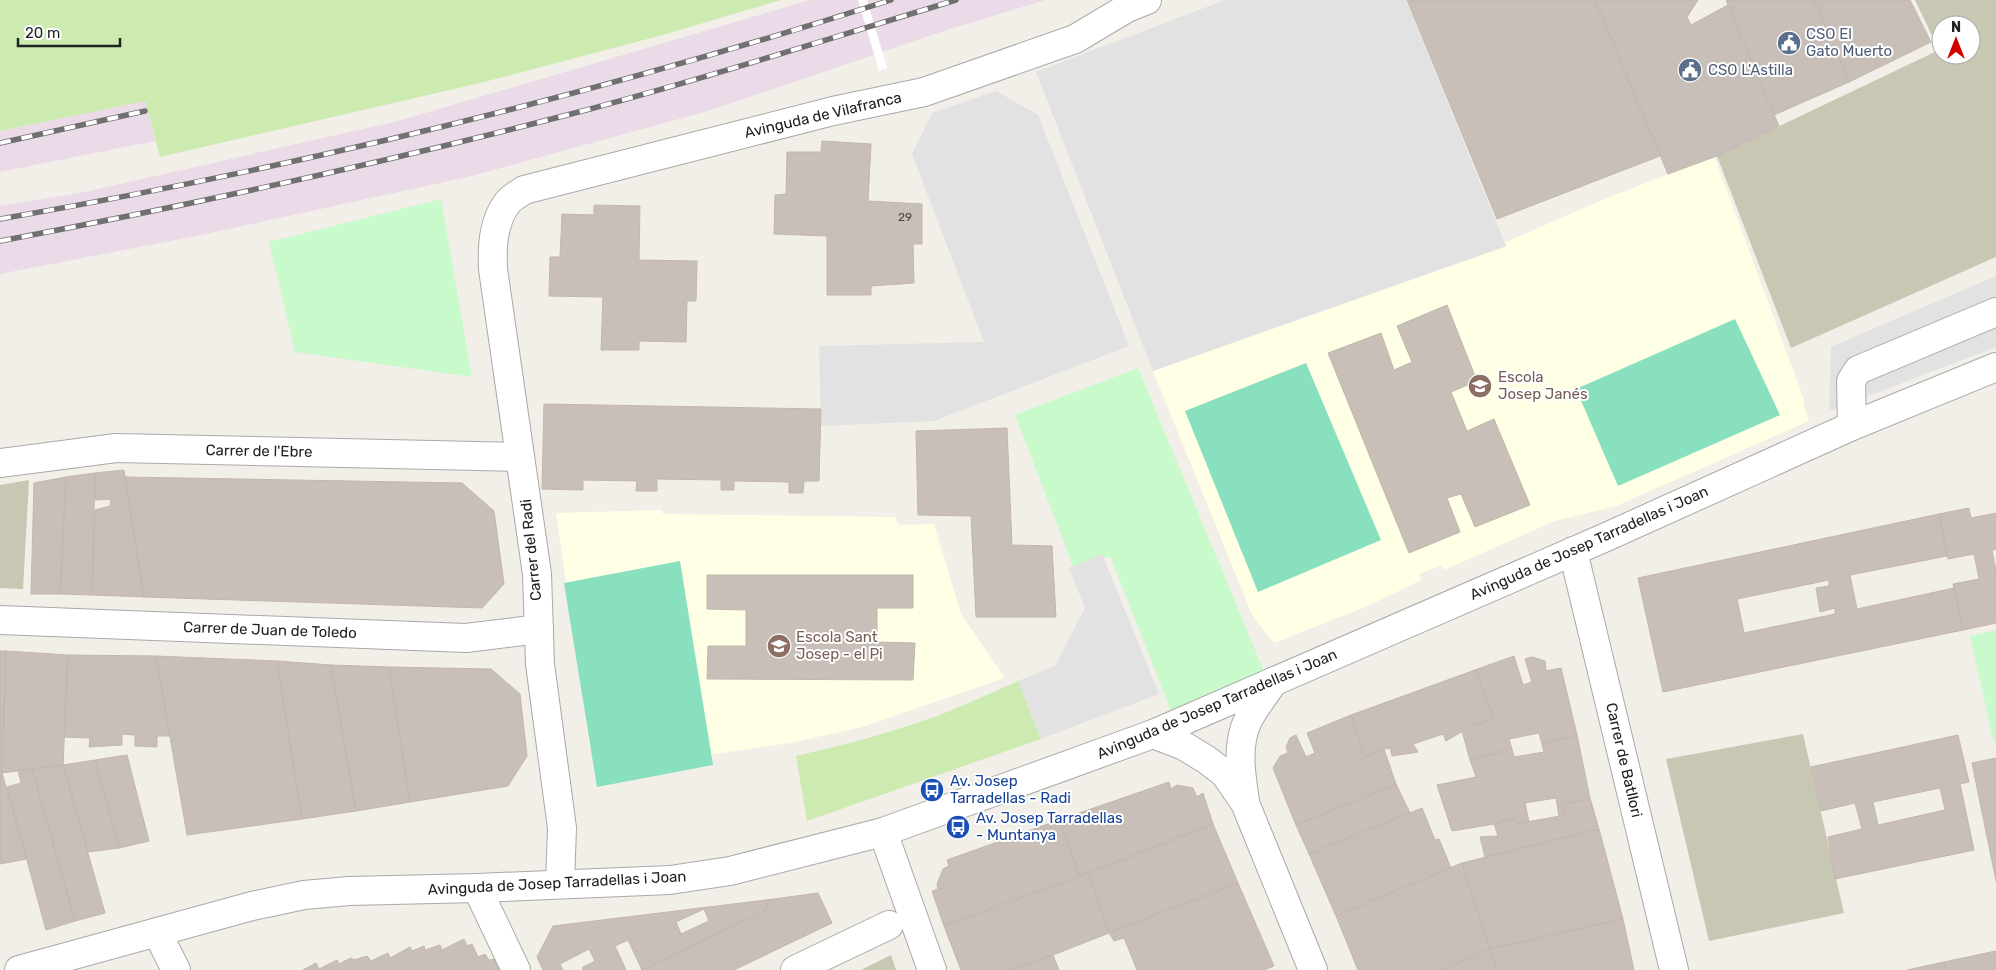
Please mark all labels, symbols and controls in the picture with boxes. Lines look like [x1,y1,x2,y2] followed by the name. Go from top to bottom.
[18,15,120,47] scale bar
[1931,15,1981,65] north arrow
[1951,19,1961,36] text: N
[25,24,60,42] text: 20 m
[1806,25,1892,60] place label: CSO El Gato Muerto
[1776,30,1802,56] public building icon: CSO El Gato Muerto
[1677,57,1703,83] public building icon: CSO L'Astilla
[1708,61,1793,79] place label: CSO L'Astilla
[743,88,903,142] street label: Avinguda de Vilafranca
[898,210,912,224] house number: 29
[1498,368,1588,403] place label: Escola Josep Janés
[1467,373,1493,399] school or university icon: Escola Josep Janés
[205,441,313,461] street label: Carrer de l'Ebre
[1467,482,1711,604] street label: Avinguda de Josep Tarradellas i Joan
[517,498,545,602] street label: Carrer del Radi
[183,618,357,642] street label: Carrer de Juan de Toledo
[796,628,883,663] place label: Escola Sant Josep - el Pi
[766,633,792,659] school or university icon: Escola Sant Josep - el Pi
[1094,645,1340,763] street label: Avinguda de Josep Tarradellas i Joan
[1602,701,1646,819] street label: Carrer de Batllori
[950,772,1071,807] place label: Av. Josep Tarradellas - Radi
[919,777,945,803] bus stop icon: Av. Josep Tarradellas - Radi
[976,809,1123,844] place label: Av. Josep Tarradellas - Muntanya
[945,814,971,840] bus stop icon: Av. Josep Tarradellas - Muntanya
[427,867,687,899] street label: Avinguda de Josep Tarradellas i Joan

